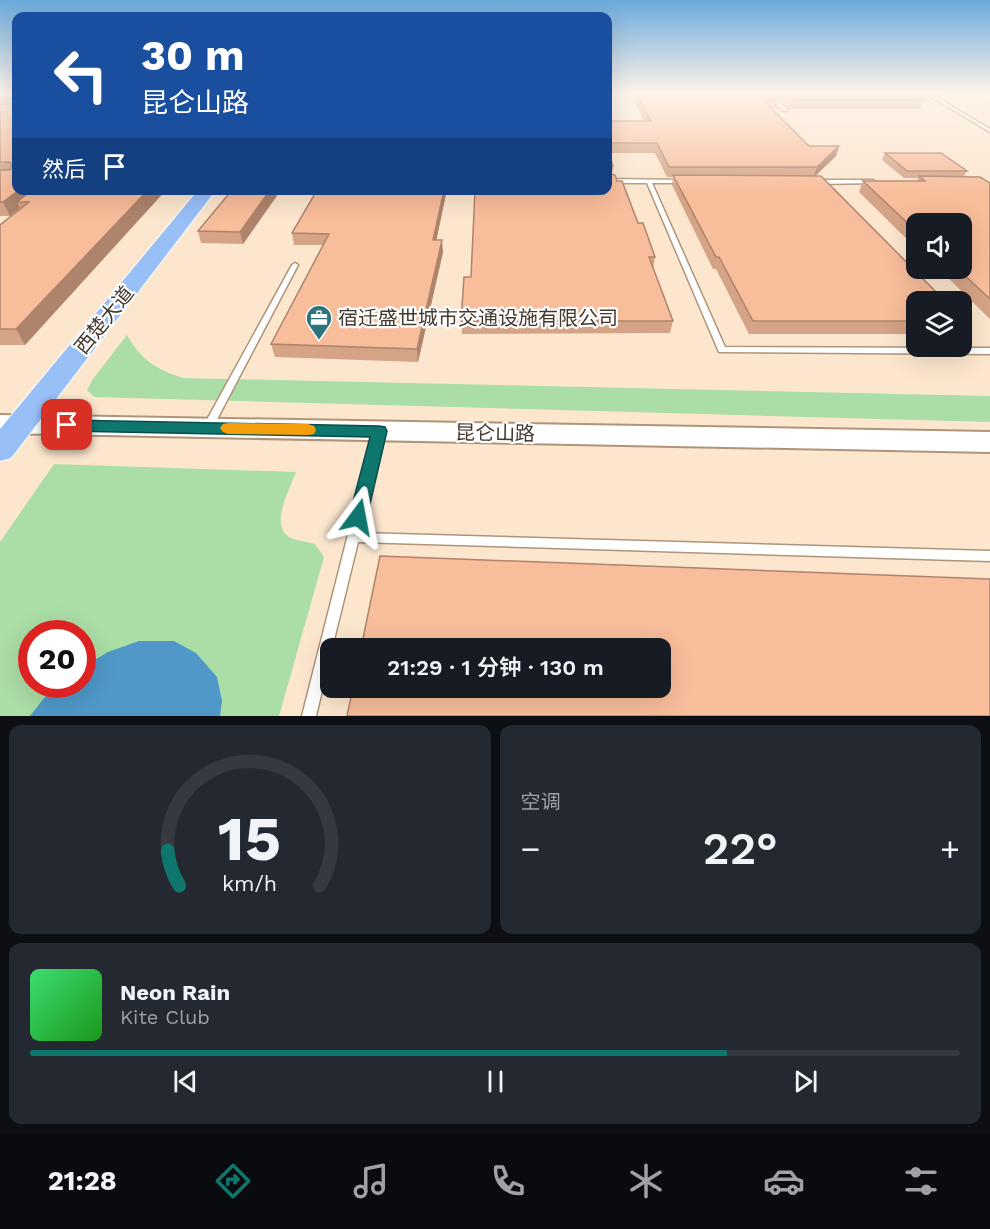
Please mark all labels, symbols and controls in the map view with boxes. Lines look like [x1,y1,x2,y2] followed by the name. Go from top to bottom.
[141,31,245,80] text: 30 m
[42,36,120,114] icon: left
[141,87,249,119] text: 昆仑山路
[98,150,131,183] icon: arrive
[42,157,86,182] text: 然后
[906,213,972,357] map controls
[906,213,972,279] button: sound
[70,281,138,359] street label: 西楚大道
[906,291,972,357] button: layers
[304,303,334,341] office icon: 宿迁盛世城市交通设施有限公司
[338,306,618,330] place label: 宿迁盛世城市交通设施有限公司
[41,399,92,450] pin
[50,408,83,441] icon: arrive
[455,420,535,446] street label: 昆仑山路
[326,485,390,549] position arrow
[18,620,96,698] speed limit sign: 20
[387,655,604,680] text: 21:29 · 1 分钟 · 130 m
[521,790,561,814] text: 空调
[218,802,281,875] text: 15
[703,822,778,875] text: 22°
[521,829,540,868] text: −
[940,829,960,868] text: +
[222,872,277,897] text: km/h
[120,980,230,1005] text: Neon Rain
[120,1005,210,1029] text: Kite Club
[169,1065,202,1098] icon: previous
[479,1065,512,1098] icon: pause
[789,1065,822,1098] icon: next
[212,1160,254,1202] icon: directions
[350,1160,392,1202] icon: music
[487,1160,529,1202] icon: phone
[625,1160,667,1202] icon: climate
[763,1160,805,1202] icon: car
[900,1160,942,1202] icon: filters
[48,1165,117,1197] text: 21:28

